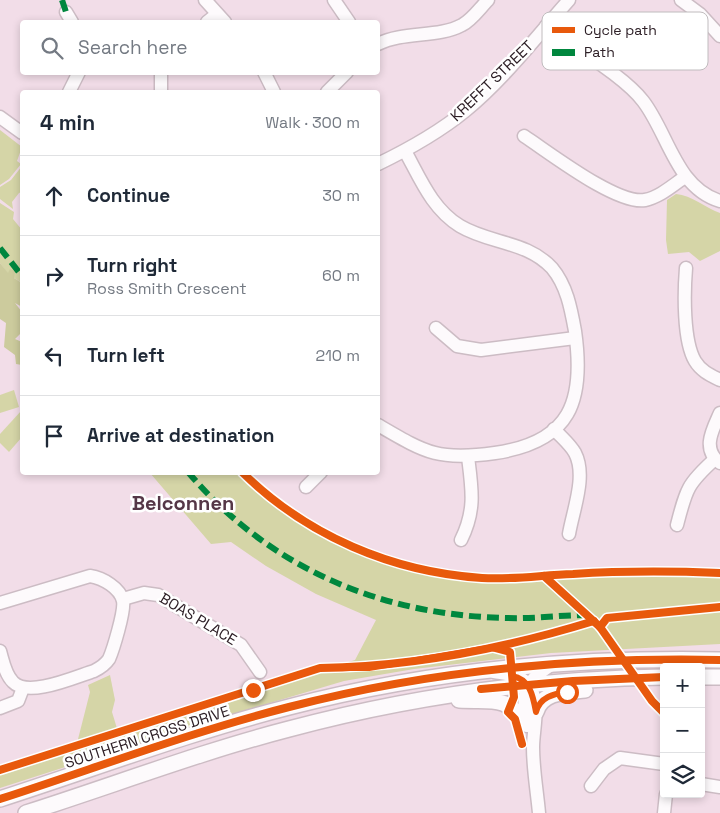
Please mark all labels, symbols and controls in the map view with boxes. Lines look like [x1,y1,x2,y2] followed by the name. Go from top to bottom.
[542,12,708,70] legend
[20,20,380,75] search box
[584,21,657,39] text: Cycle path
[38,34,66,62] icon: search
[78,35,188,60] text: Search here
[446,36,537,125] street label: KREFFT STREET
[584,43,615,61] text: Path
[40,109,95,136] text: 4 min
[265,112,360,133] text: Walk · 300 m
[40,182,68,210] icon: ahead
[87,183,170,208] text: Continue
[322,185,360,206] text: 30 m
[87,253,177,278] text: Turn right
[40,262,68,290] icon: right
[322,265,360,286] text: 60 m
[87,278,247,299] text: Ross Smith Crescent
[40,342,68,370] icon: left
[87,343,165,368] text: Turn left
[316,345,360,366] text: 210 m
[40,422,68,450] icon: arrive
[87,423,275,448] text: Arrive at destination
[132,490,234,516] district label: Belconnen
[156,588,240,649] street label: BOAS PLACE
[660,663,705,798] map controls
[660,663,705,708] button: +
[242,679,265,702] route end
[556,681,579,704] route start
[62,701,231,772] street label: SOUTHERN CROSS DRIVE
[660,708,705,753] button: −
[660,753,705,798] button: layers

